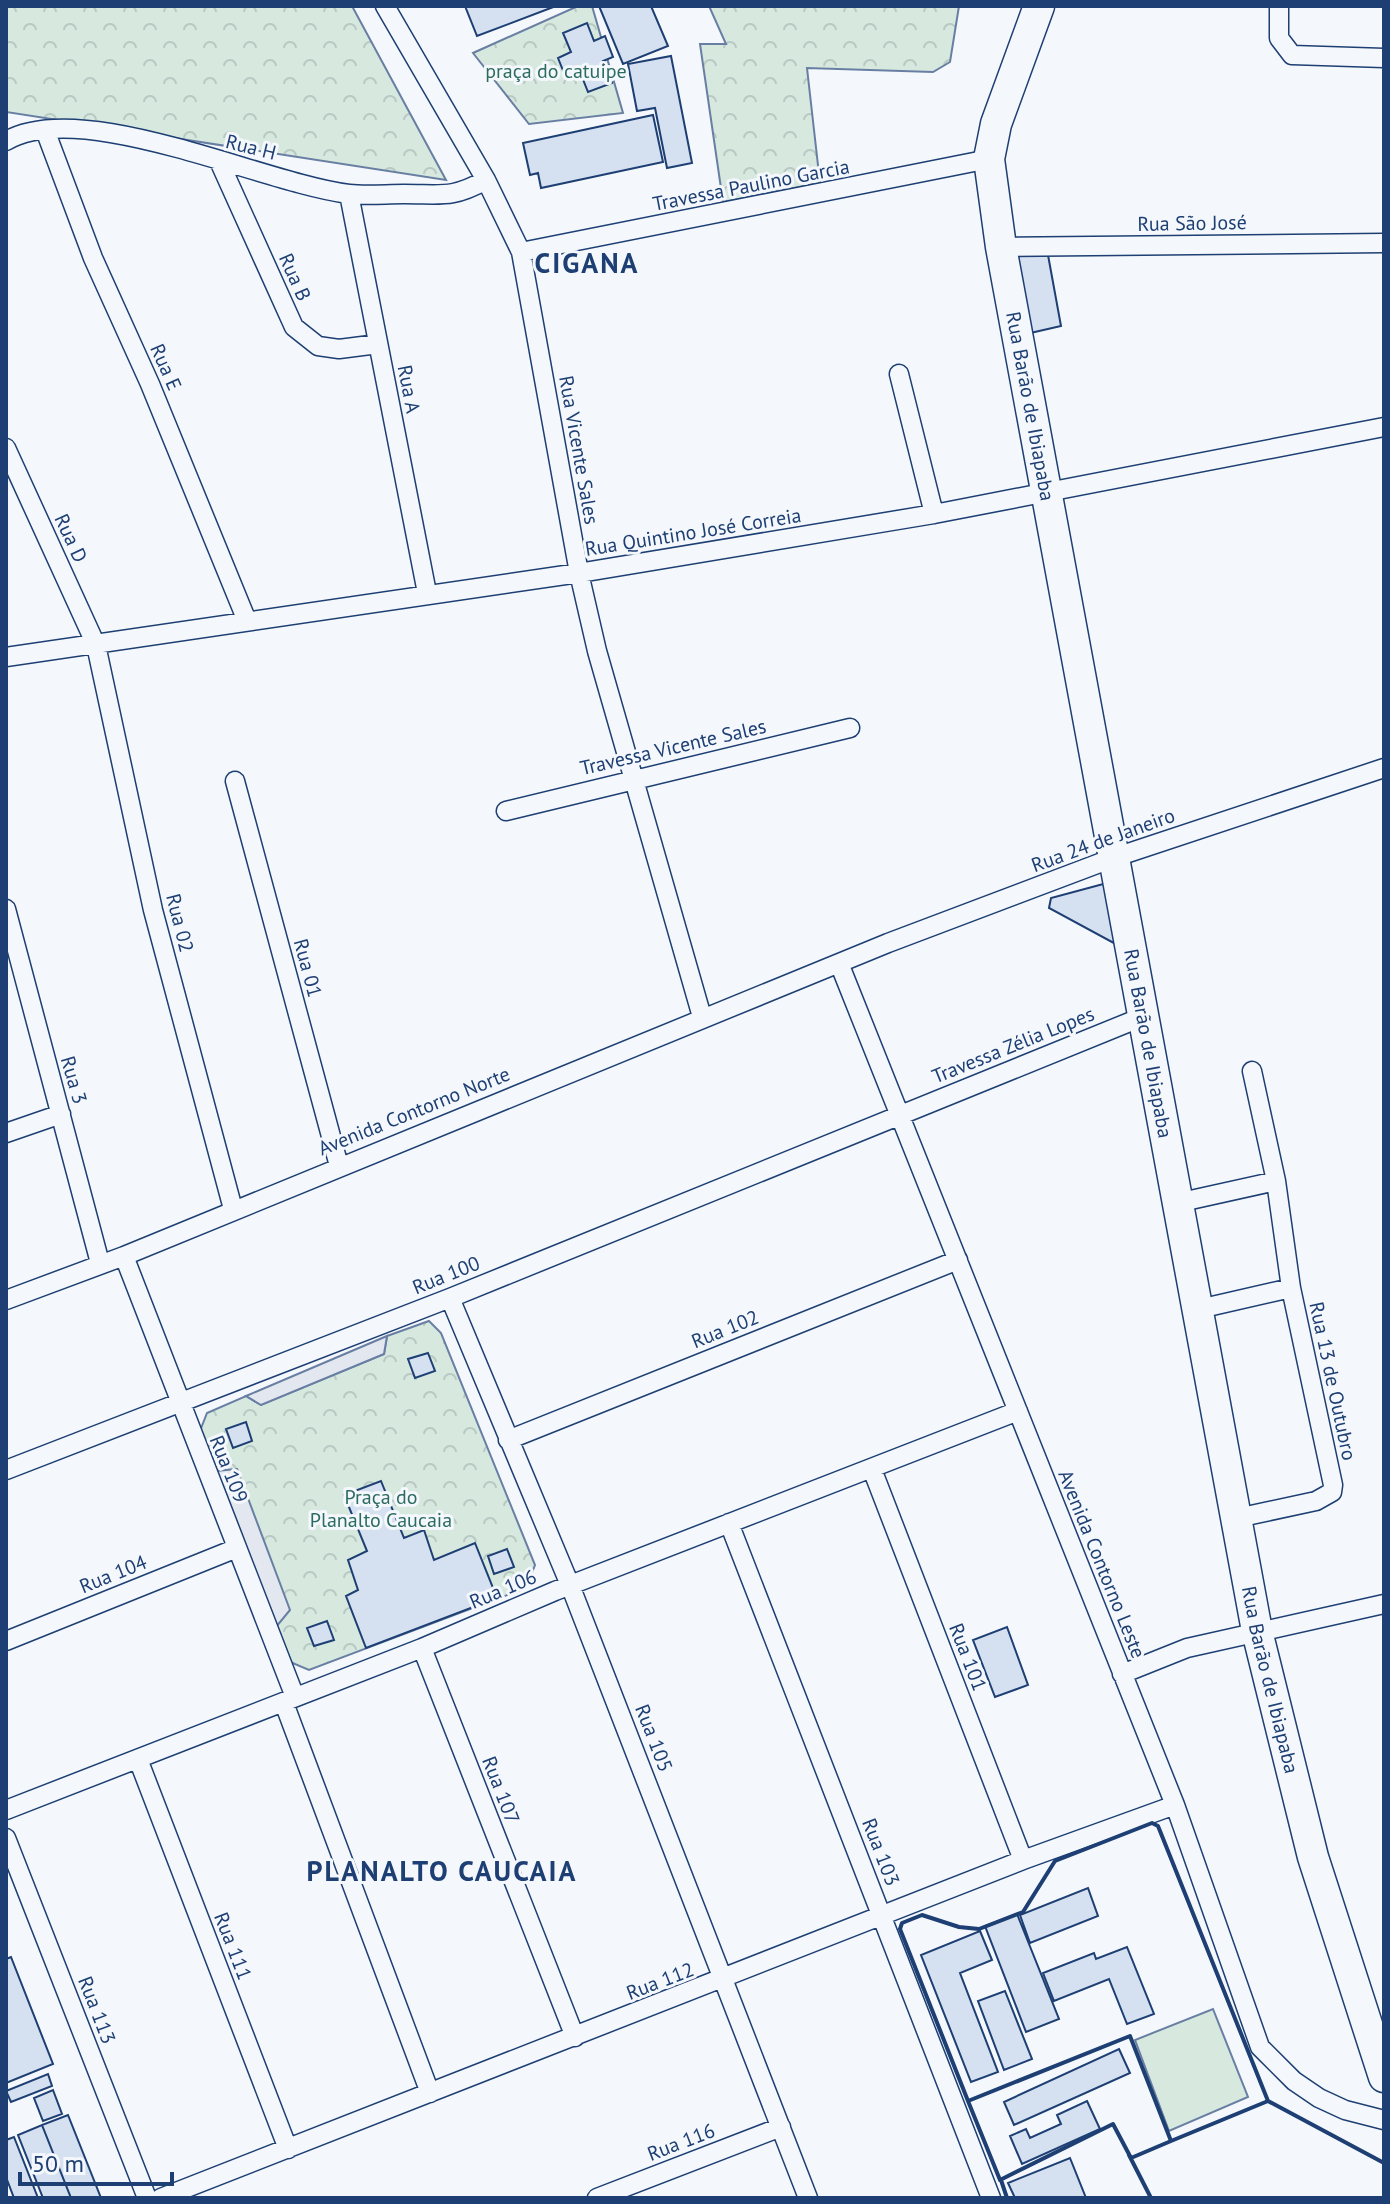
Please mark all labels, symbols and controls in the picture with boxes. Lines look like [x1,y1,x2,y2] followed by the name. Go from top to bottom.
[485,58,627,84] park label: praça do catuipe
[223,128,279,166] street label: Rua H
[650,153,852,217] street label: Travessa Paulino Garcia
[1137,209,1247,237] street label: Rua São José
[535,244,639,281] district label: CIGANA
[273,249,317,305] street label: Rua B
[1000,309,1061,503] street label: Rua Barão de Ibiapaba
[144,340,188,394] street label: Rua E
[392,363,426,416] street label: Rua A
[553,374,605,526] street label: Rua Vicente Sales
[583,502,803,562] street label: Rua Quintino José Correia
[48,509,94,567] street label: Rua D
[577,713,769,781] street label: Travessa Vicente Sales
[1028,802,1178,878] street label: Rua 24 de Janeiro
[160,891,200,955] street label: Rua 02
[288,936,328,1000] street label: Rua 01
[1118,947,1179,1140] street label: Rua Barão de Ibiapaba
[928,1001,1098,1089] street label: Travessa Zélia Lopes
[55,1053,93,1107] street label: Rua 3
[314,1061,514,1161] street label: Avenida Contorno Norte
[408,1250,484,1300] street label: Rua 100
[1303,1299,1363,1463] street label: Rua 13 de Outubro
[687,1304,763,1354] street label: Rua 102
[204,1431,254,1507] street label: Rua 109
[1052,1466,1152,1662] street label: Avenida Contorno Leste
[310,1484,452,1533] park label: Praça do Planalto Caucaia
[75,1549,151,1599] street label: Rua 104
[465,1563,541,1615] street label: Rua 106
[1236,1584,1305,1776] street label: Rua Barão de Ibiapaba
[943,1619,993,1695] street label: Rua 101
[629,1700,679,1776] street label: Rua 105
[476,1752,526,1828] street label: Rua 107
[856,1814,906,1890] street label: Rua 103
[307,1852,577,1889] district label: PLANALTO CAUCAIA
[208,1908,258,1984] street label: Rua 111
[622,1956,698,2006] street label: Rua 112
[72,1972,122,2048] street label: Rua 113
[643,2117,719,2167] street label: Rua 116
[20,2136,172,2186] scale bar
[32,2148,84,2179] text: 50 m

